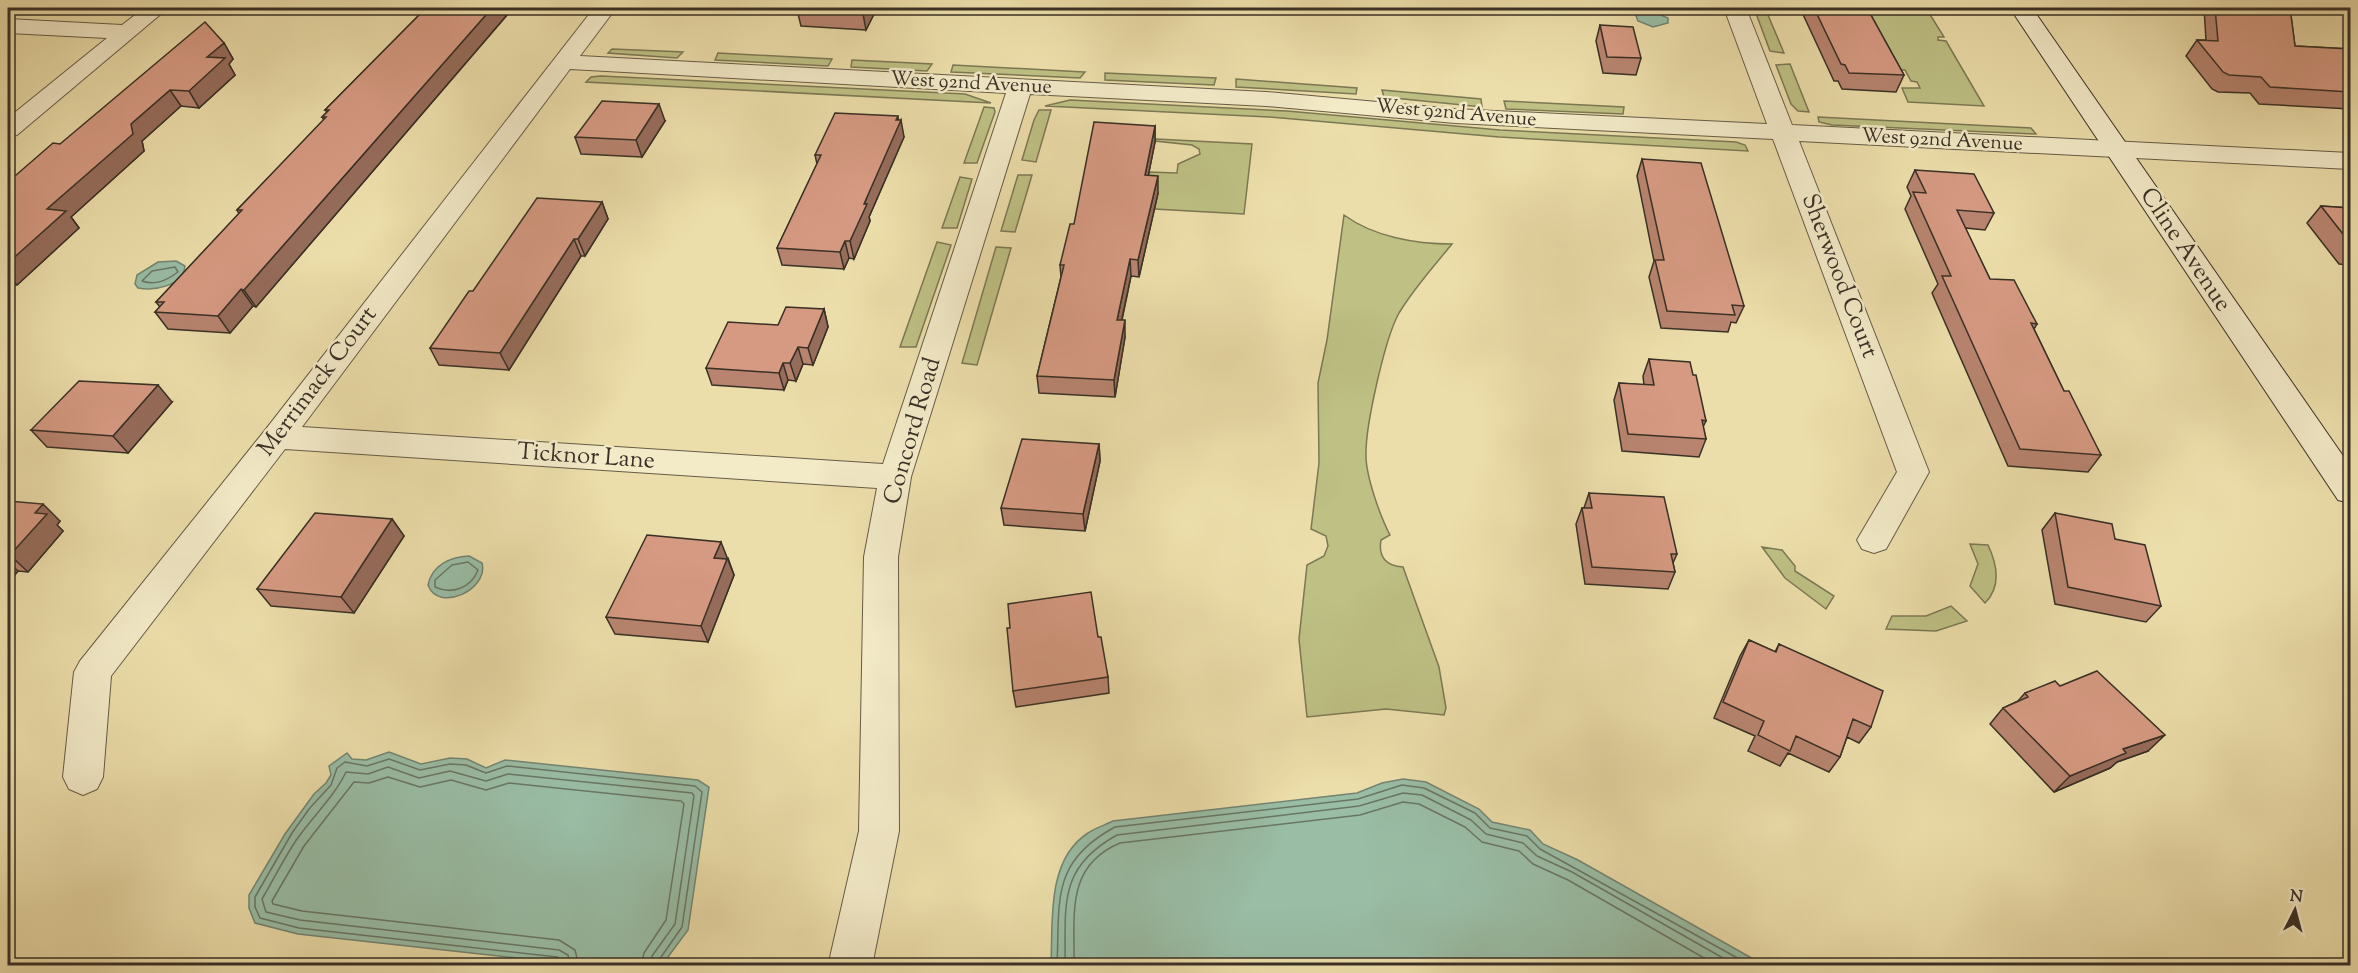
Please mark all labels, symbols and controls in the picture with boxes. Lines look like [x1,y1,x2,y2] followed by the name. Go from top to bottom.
[890,65,1052,103] street label: West 92nd Avenue
[1374,93,1538,135] street label: West 92nd Avenue
[1861,122,2023,160] street label: West 92nd Avenue
[2131,181,2239,319] street label: Cline Avenue
[1792,189,1886,363] street label: Sherwood Court
[250,300,386,464] street label: Merrimack Court
[876,353,950,508] street label: Concord Road
[516,435,656,479] street label: Ticknor Lane
[2265,880,2325,940] north arrow
[2289,885,2304,910] text: N

